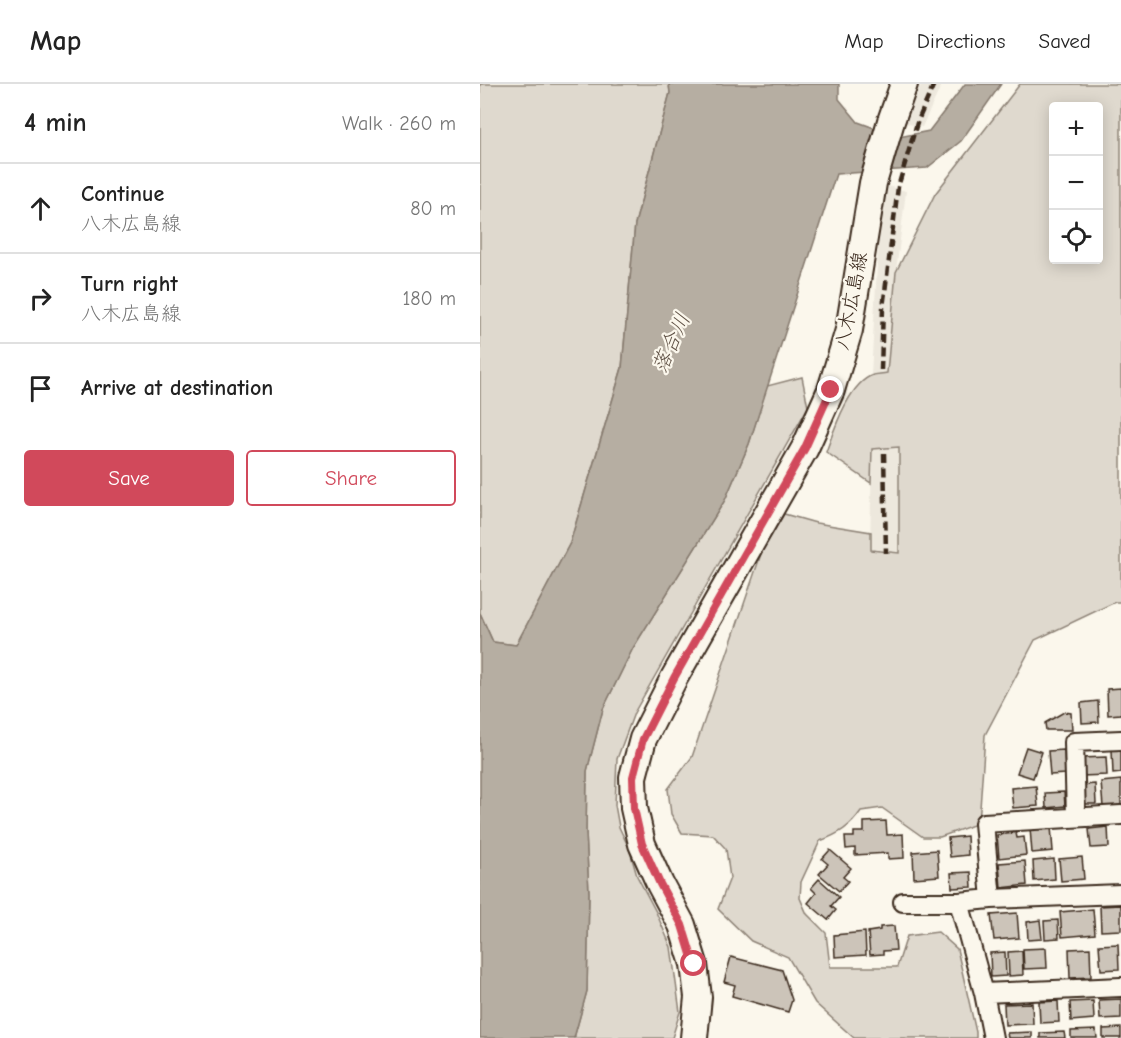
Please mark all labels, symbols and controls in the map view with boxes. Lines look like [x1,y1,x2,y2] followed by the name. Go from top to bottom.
[30,25,81,57] text: Map
[844,29,884,53] text: Map
[917,29,1006,53] text: Directions
[1039,29,1091,53] text: Saved
[1049,102,1103,264] map controls
[1049,102,1103,156] button: +
[24,108,87,138] text: 4 min
[342,112,456,135] text: Walk · 260 m
[1049,156,1103,210] button: −
[81,181,164,207] text: Continue
[24,192,57,225] icon: ahead
[410,197,456,220] text: 80 m
[1049,210,1103,264] button: locate
[81,212,181,235] text: 八木広島線
[830,250,872,352] street label: 八木広島線
[81,271,178,297] text: Turn right
[24,282,57,315] icon: right
[402,287,456,310] text: 180 m
[81,302,181,325] text: 八木広島線
[647,309,695,377] water label: 落合川
[24,372,57,405] icon: arrive
[81,375,273,401] text: Arrive at destination
[817,376,843,402] route end
[24,450,234,506] button: Save
[246,450,456,506] button: Share
[680,950,706,976] route start

